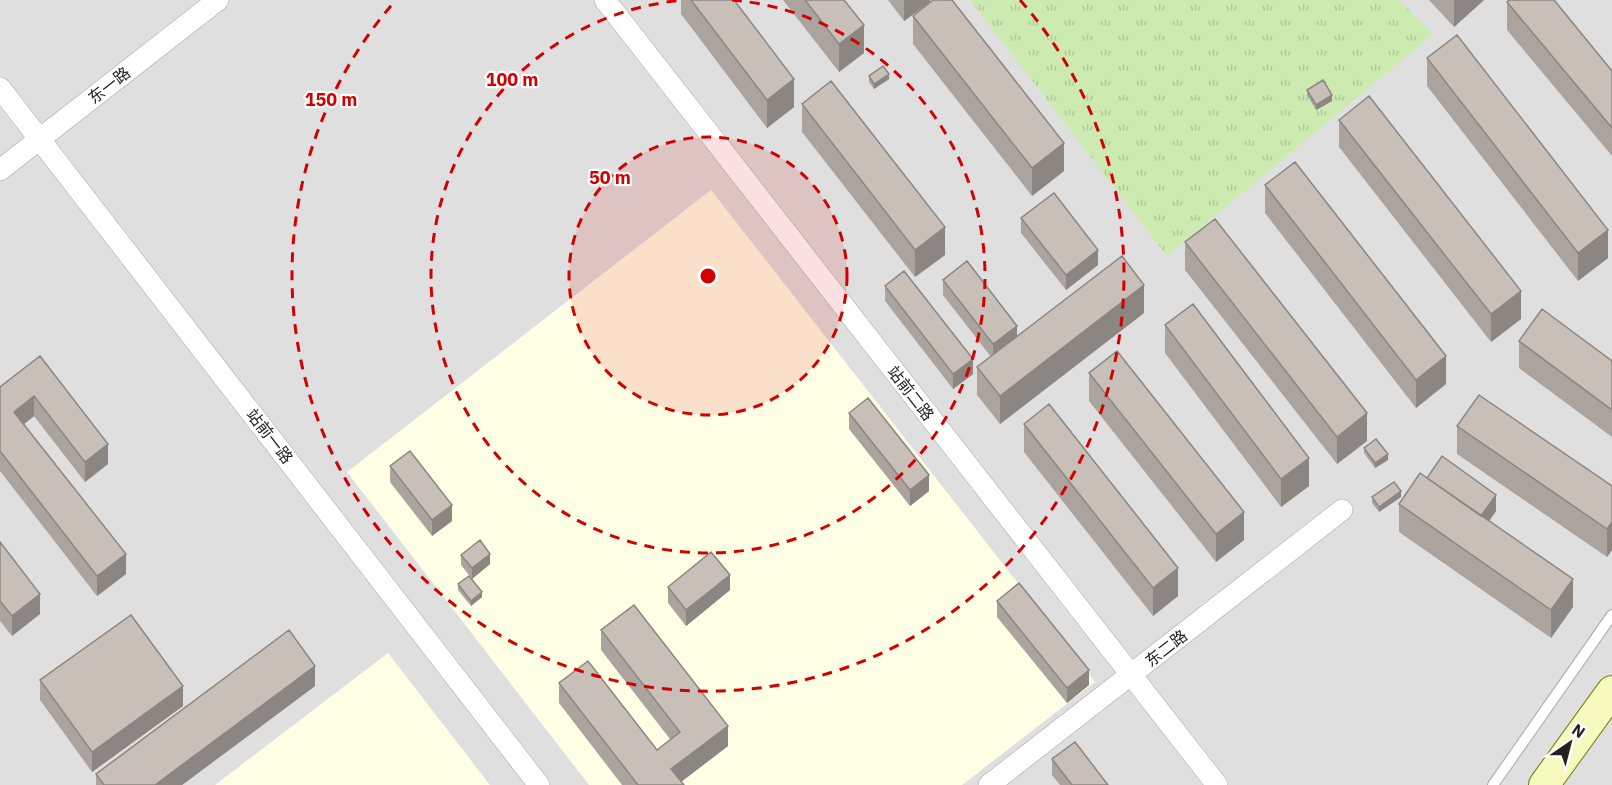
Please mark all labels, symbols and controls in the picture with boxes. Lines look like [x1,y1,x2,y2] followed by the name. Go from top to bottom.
[84,62,134,108] street label: 东一路
[486,68,538,91] text: 100 m
[305,88,357,111] text: 150 m
[589,166,631,189] text: 50 m
[698,266,718,286] centre of rings
[883,362,939,424] street label: 站前二路
[242,405,298,467] street label: 站前一路
[1141,625,1191,671] street label: 东二路
[1540,713,1600,773] north arrow
[1568,719,1589,742] text: N

